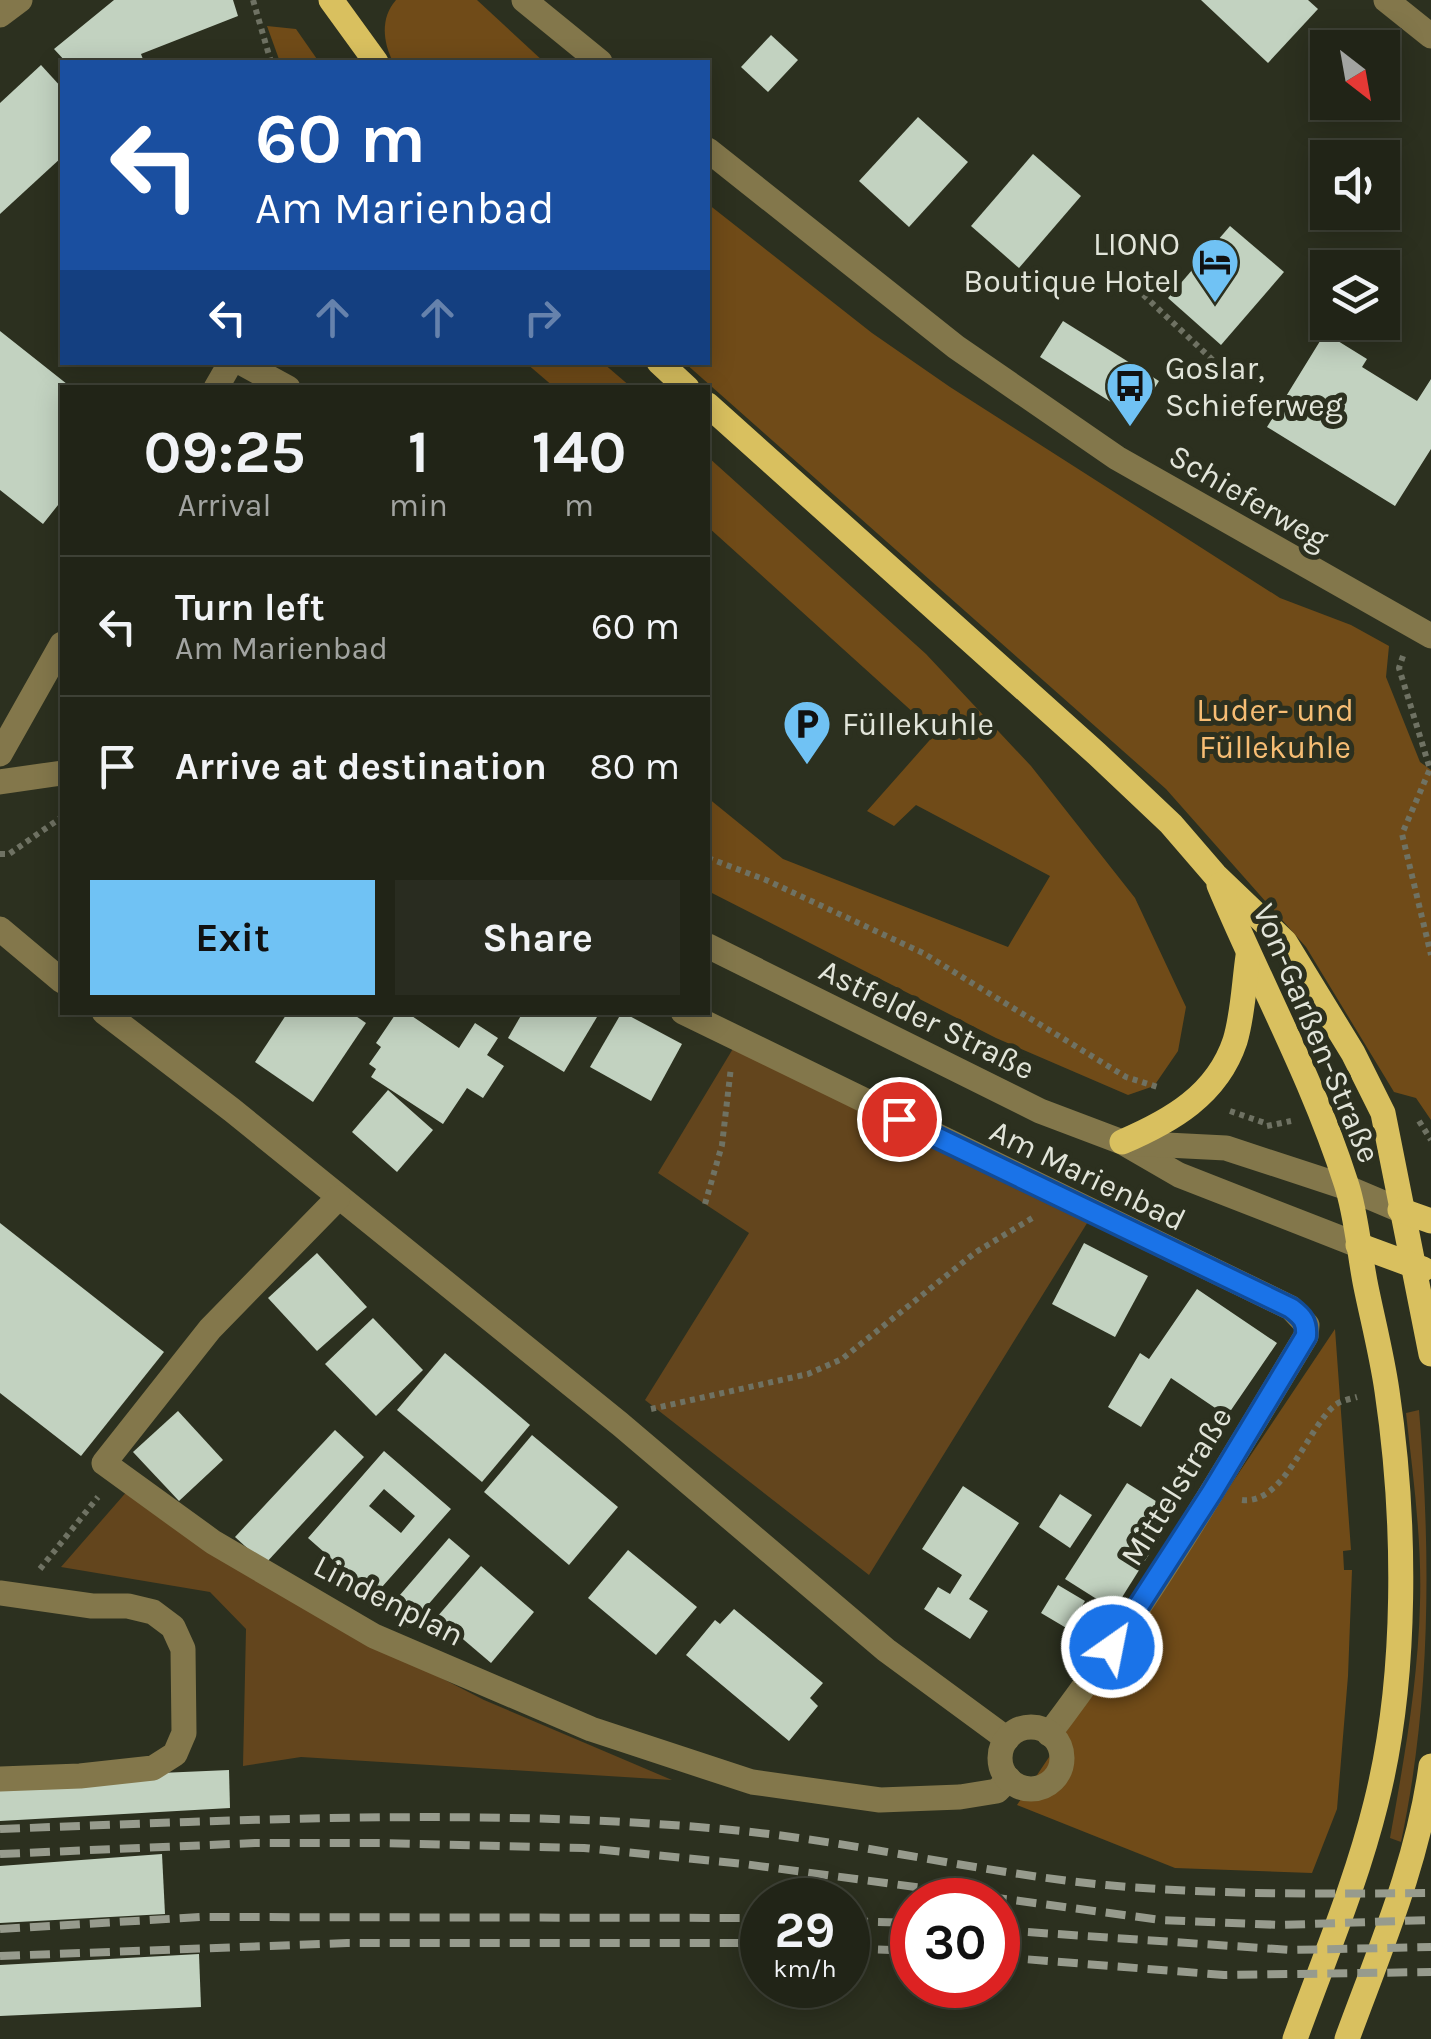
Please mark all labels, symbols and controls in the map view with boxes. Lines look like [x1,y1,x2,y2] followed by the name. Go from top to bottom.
[1310,30,1400,120] north arrow
[1310,30,1400,340] map controls
[255,98,426,180] text: 60 m
[90,100,220,230] icon: left
[1310,140,1400,230] button: sound
[255,182,555,234] text: Am Marienbad
[963,226,1180,300] place label: LIONO Boutique Hotel
[1189,236,1241,304] hotel icon: LIONO Boutique Hotel
[1310,250,1400,340] button: layers
[200,290,255,345] icon: left
[305,290,360,345] icon: ahead
[410,290,465,345] icon: ahead
[515,290,570,345] icon: right
[1165,350,1343,424] place label: Goslar, Schieferweg
[1104,360,1156,428] bus stop icon: Goslar, Schieferweg
[144,417,306,487] text: 09:25
[408,417,429,487] text: 1
[531,417,626,487] text: 140
[1163,437,1335,558] street label: Schieferweg
[178,487,271,524] text: Arrival
[389,487,448,524] text: min
[564,487,594,524] text: m
[175,585,325,630] text: Turn left
[90,599,145,654] icon: left
[591,604,680,649] text: 60 m
[175,630,388,667] text: Am Marienbad
[1196,692,1354,766] park label: Luder- und Füllekuhle
[781,698,833,766] parking icon: Füllekuhle
[842,706,994,743] place label: Füllekuhle
[90,739,145,794] icon: arrive
[175,744,547,789] text: Arrive at destination
[590,744,680,789] text: 80 m
[90,880,375,995] button: Exit
[395,880,680,995] button: Share
[1245,898,1388,1168] street label: Von-Garßen-Straße
[813,951,1040,1088] street label: Astfelder Straße
[857,1077,942,1162] pin
[872,1092,927,1147] icon: arrive
[984,1112,1192,1239] street label: Am Marienbad
[1113,1400,1240,1572] street label: Mittelstraße
[308,1547,470,1654] street label: Lindenplan
[1060,1595,1164,1699] position arrow
[890,1878,1020,2008] speed limit sign: 30
[775,1901,835,1960] text: 29
[773,1954,837,1983] text: km/h

